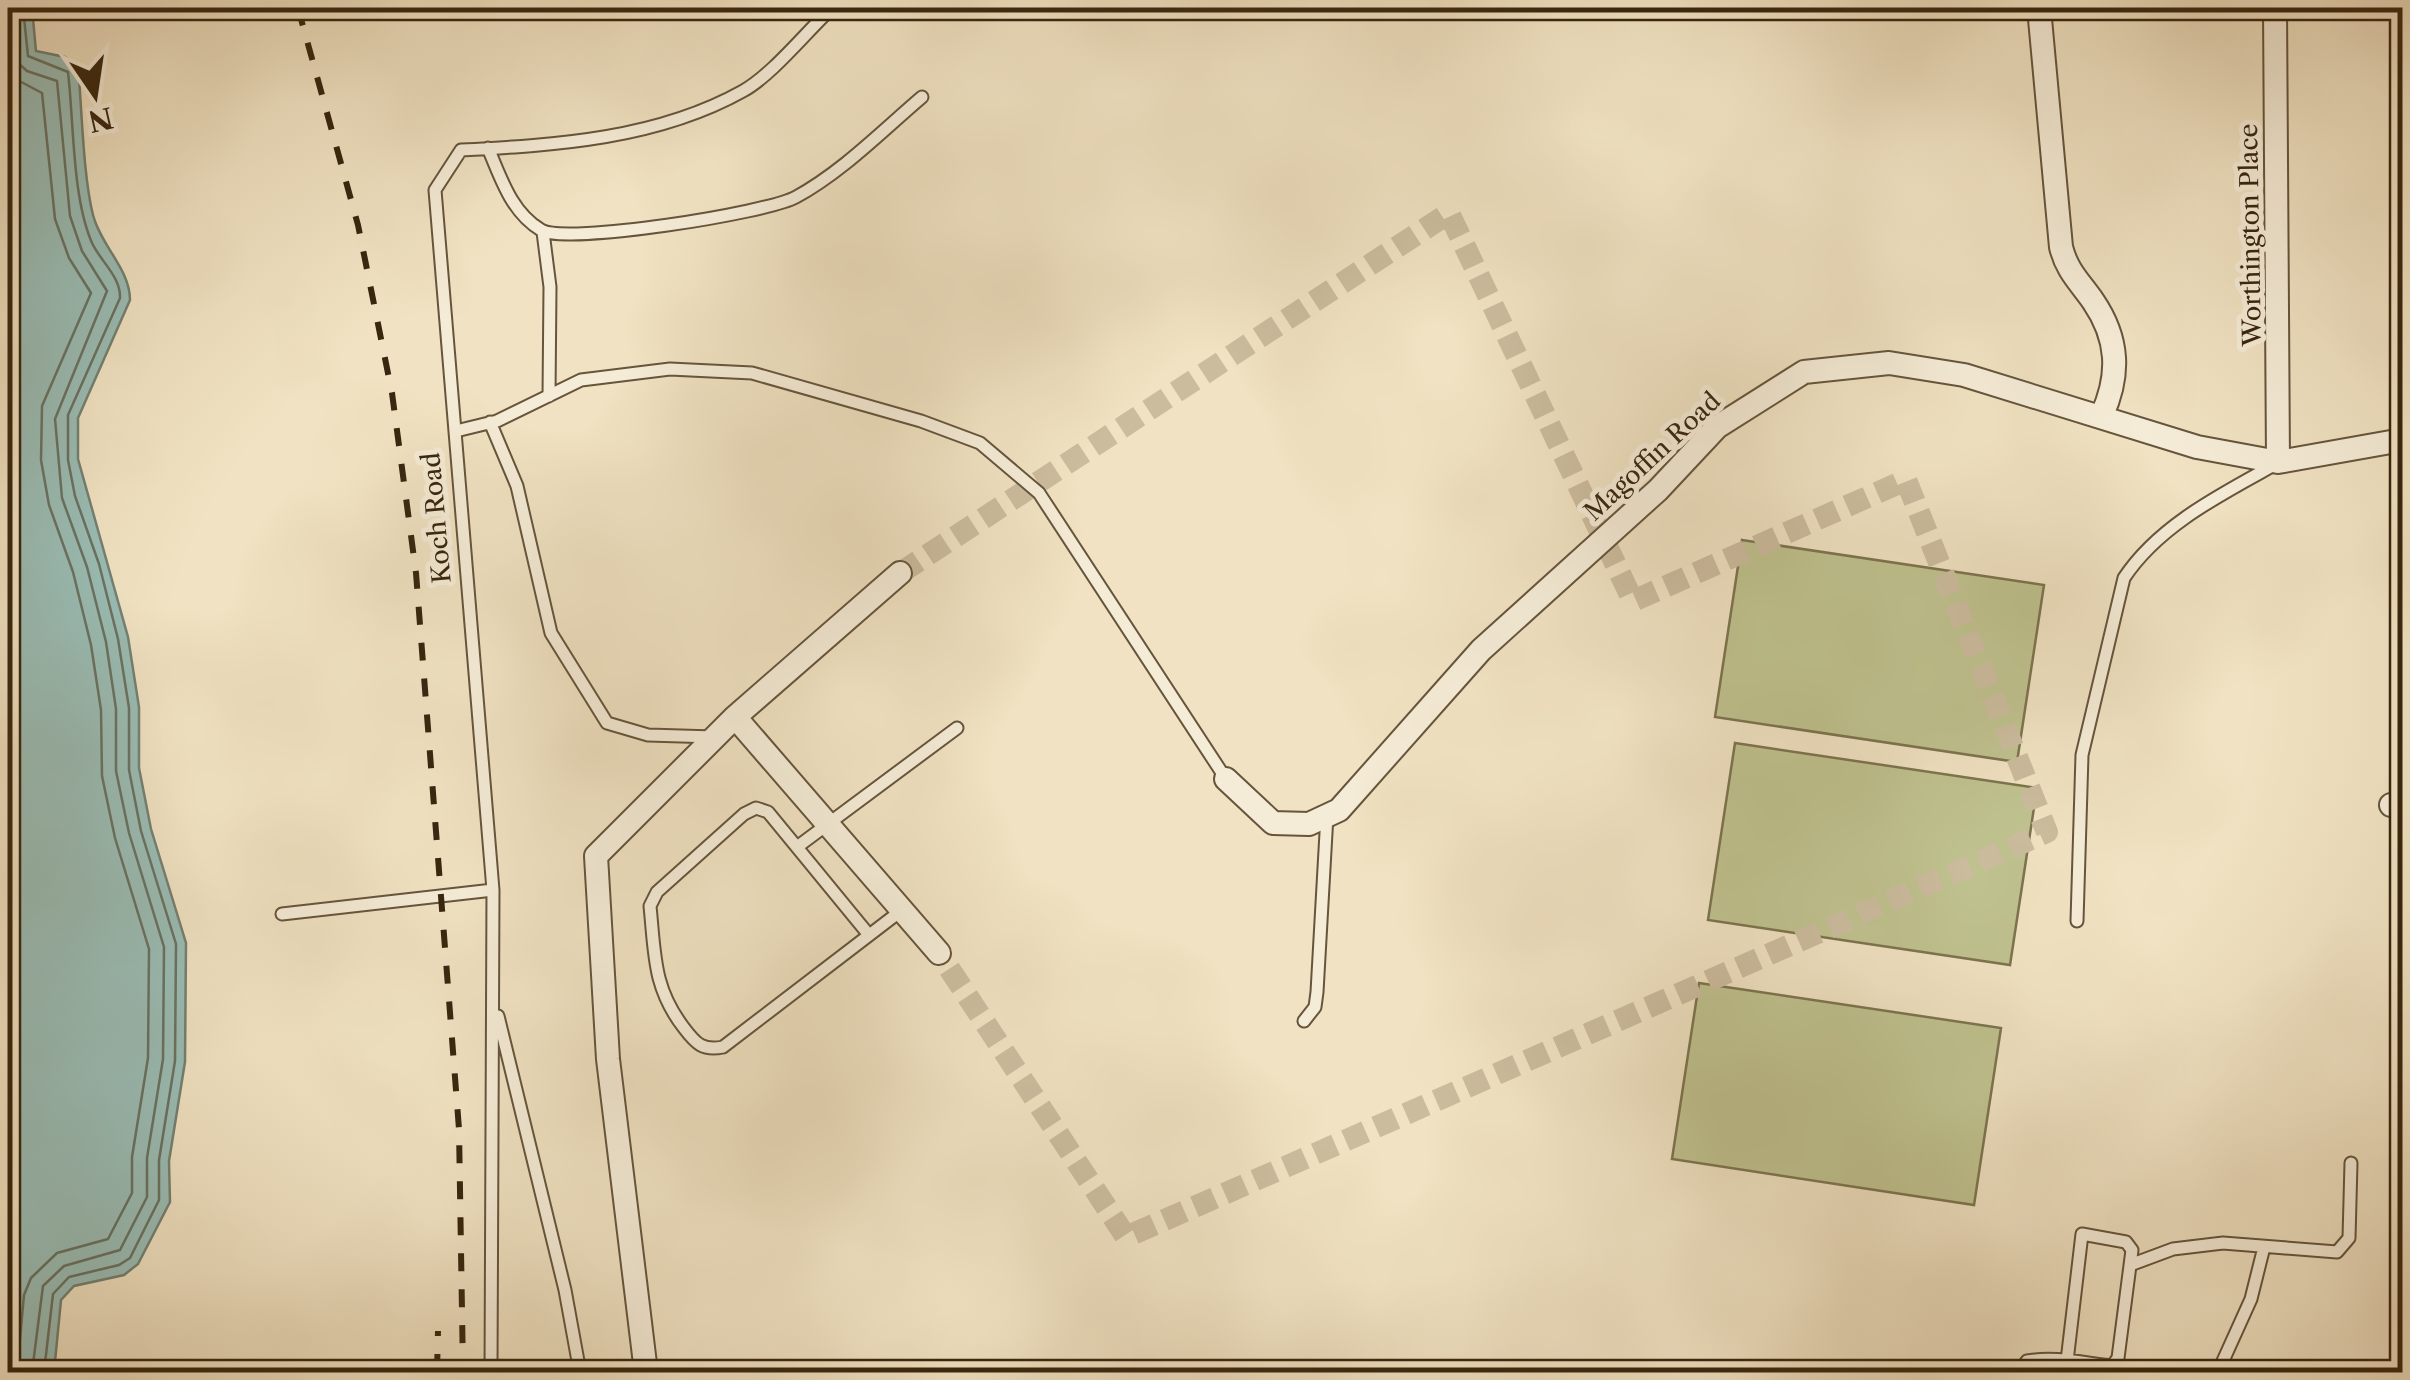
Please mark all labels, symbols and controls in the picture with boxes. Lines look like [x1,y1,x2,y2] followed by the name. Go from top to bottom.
[45,45,145,145] north arrow
[85,100,116,139] text: N
[2233,123,2268,348] street label: Worthington Place
[1578,385,1727,527] street label: Magoffin Road
[415,451,458,585] street label: Koch Road

